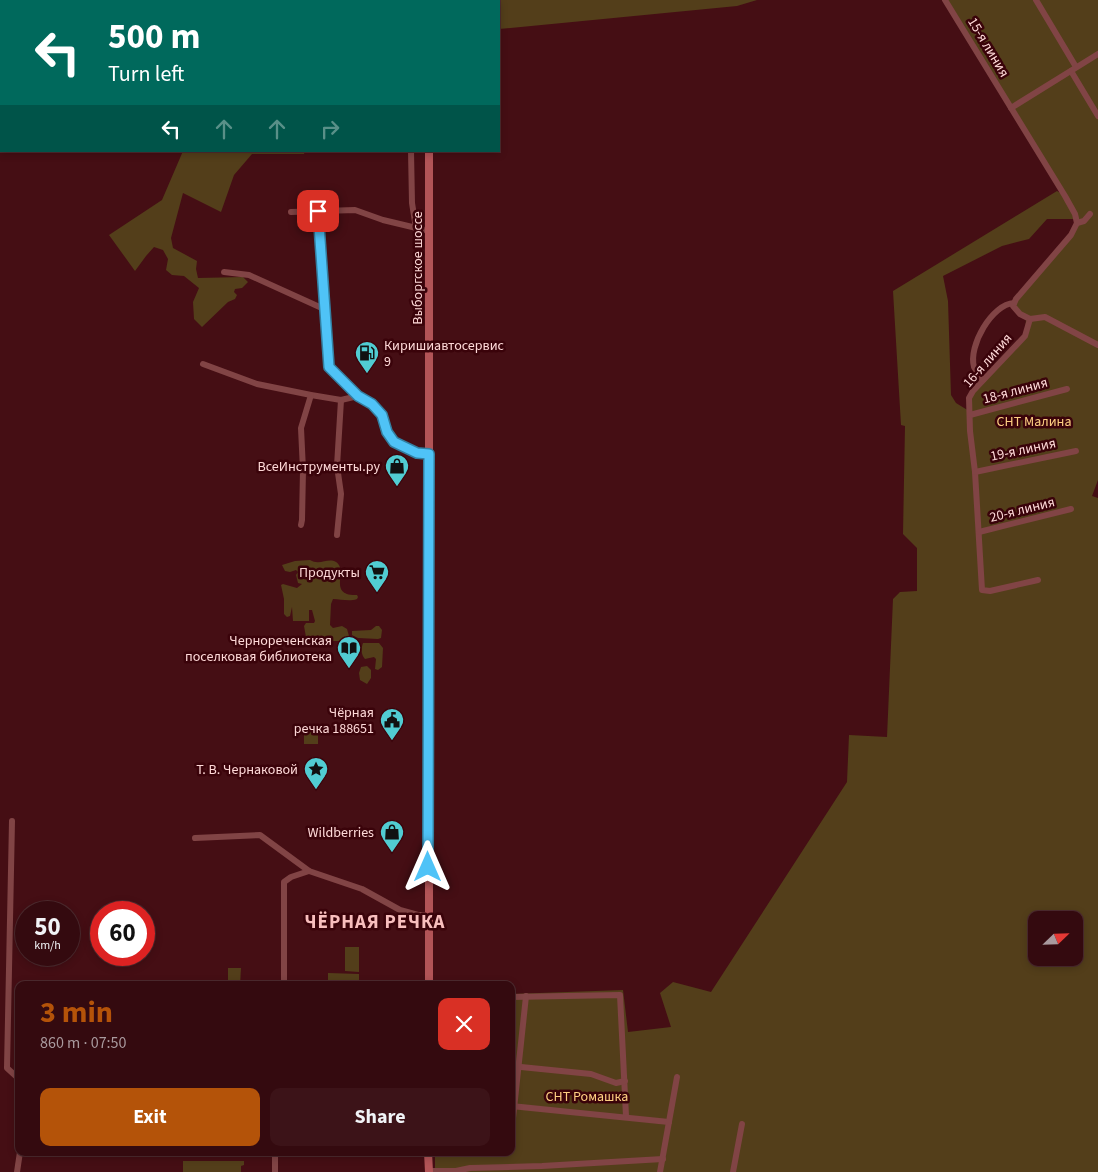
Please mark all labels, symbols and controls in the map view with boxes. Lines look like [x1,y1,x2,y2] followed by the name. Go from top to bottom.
[108,12,200,62] text: 500 m
[962,14,1014,81] street label: 15-я линия
[25,20,90,85] icon: left
[108,58,184,90] text: Turn left
[157,115,185,143] icon: left
[210,115,238,143] icon: ahead
[263,115,291,143] icon: ahead
[316,115,344,143] icon: right
[297,190,339,232] pin
[304,197,332,225] icon: arrive
[408,211,428,325] street label: Выборгское шоссе
[958,329,1017,392] street label: 16-я линия
[384,336,505,372] place label: Киришиавтосервис 9
[354,340,380,374] fuel station icon: Киришиавтосервис 9
[981,373,1050,409] street label: 18-я линия
[997,412,1071,432] park label: СНТ Малина
[989,433,1058,467] street label: 19-я линия
[384,453,410,487] shop icon: ВсеИнструменты.ру
[257,457,380,477] place label: ВсеИнструменты.ру
[988,492,1057,528] street label: 20-я линия
[364,559,390,593] supermarket icon: Продукты
[299,563,360,583] place label: Продукты
[185,631,332,667] place label: Чернореченская поселковая библиотека
[336,635,362,669] library icon: Чернореченская поселковая библиотека
[294,703,374,739] place label: Чёрная речка 188651
[379,707,405,741] public building icon: Чёрная речка 188651
[303,756,329,790] place icon: Т. В. Чернаковой
[196,760,298,780] place label: Т. В. Чернаковой
[379,819,405,853] shop icon: Wildberries
[308,823,374,843] place label: Wildberries
[401,840,453,892] position arrow
[90,901,155,966] speed limit sign: 60
[34,909,61,945] text: 50
[305,909,446,936] district label: ЧЁРНАЯ РЕЧКА
[1028,911,1082,966] north arrow
[1028,911,1083,966] map controls
[34,937,61,954] text: km/h
[40,991,113,1034] text: 3 min
[438,998,490,1050] button: close
[40,1032,127,1054] text: 860 m · 07:50
[546,1087,628,1107] park label: СНТ Ромашка
[40,1088,260,1146] button: Exit
[270,1088,490,1146] button: Share

